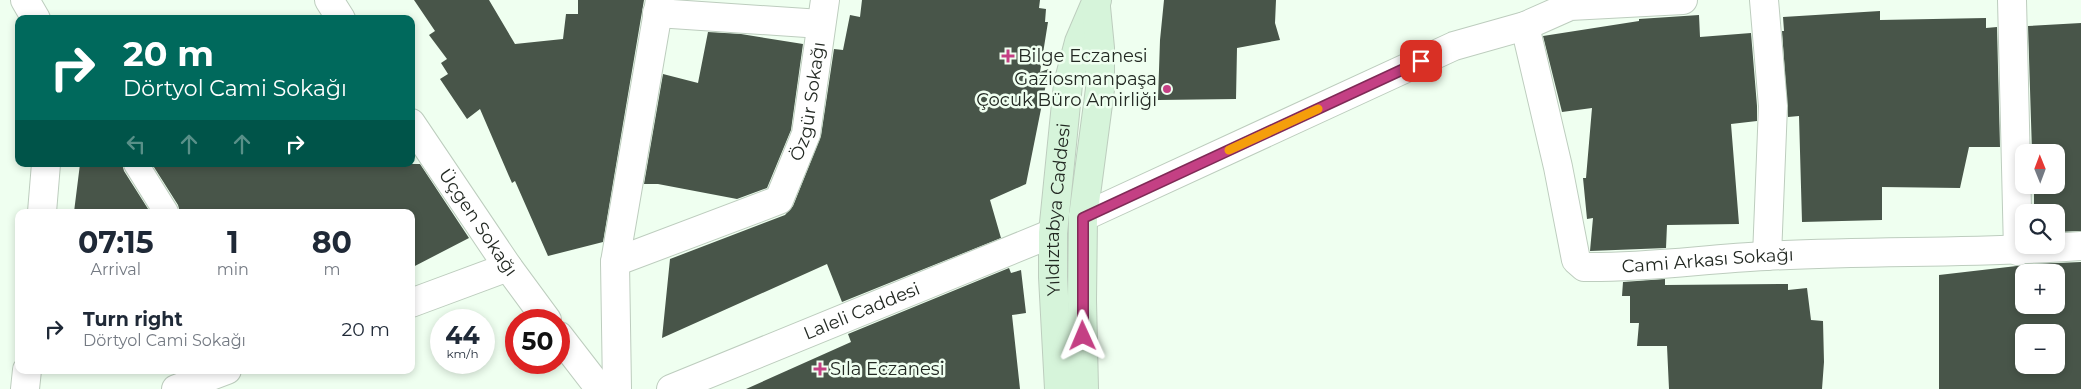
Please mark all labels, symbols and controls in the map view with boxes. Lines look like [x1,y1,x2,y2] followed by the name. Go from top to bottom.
[123,32,214,75] text: 20 m
[40,35,105,100] icon: right
[785,40,830,164] street label: Özgür Sokağı
[1400,40,1442,82] pin
[1018,45,1148,67] place label: Bilge Eczanesi
[1407,47,1435,75] icon: arrive
[1002,50,1014,62] marker: Bilge Eczanesi
[976,68,1157,111] place label: Gaziosmanpaşa Çocuk Büro Amirliği
[123,75,347,102] text: Dörtyol Cami Sokağı
[1161,83,1173,95] marker: Gaziosmanpaşa Çocuk Büro Amirliği
[1042,122,1075,296] street label: Yıldıztabya Caddesi
[122,130,150,158] icon: left
[175,130,203,158] icon: ahead
[228,130,256,158] icon: ahead
[281,130,309,158] icon: right
[2015,144,2065,194] north arrow
[2015,144,2065,374] map controls
[434,164,522,281] street label: Üçgen Sokağı
[2015,204,2065,254] button: search
[78,224,154,261] text: 07:15
[227,224,239,261] text: 1
[312,224,352,261] text: 80
[1621,244,1794,277] street label: Cami Arkası Sokağı
[91,260,141,279] text: Arrival
[217,260,249,279] text: min
[323,260,340,279] text: m
[2015,264,2065,314] button: +
[800,278,923,345] street label: Laleli Caddesi
[83,308,183,331] text: Turn right
[505,309,570,374] speed limit sign: 50
[1056,309,1108,361] position arrow
[40,315,68,343] icon: right
[342,318,390,341] text: 20 m
[445,320,480,350] text: 44
[2015,324,2065,374] button: −
[83,331,246,350] text: Dörtyol Cami Sokağı
[446,346,479,361] text: km/h
[830,358,944,380] place label: Sıla Eczanesi
[814,363,826,375] marker: Sıla Eczanesi

